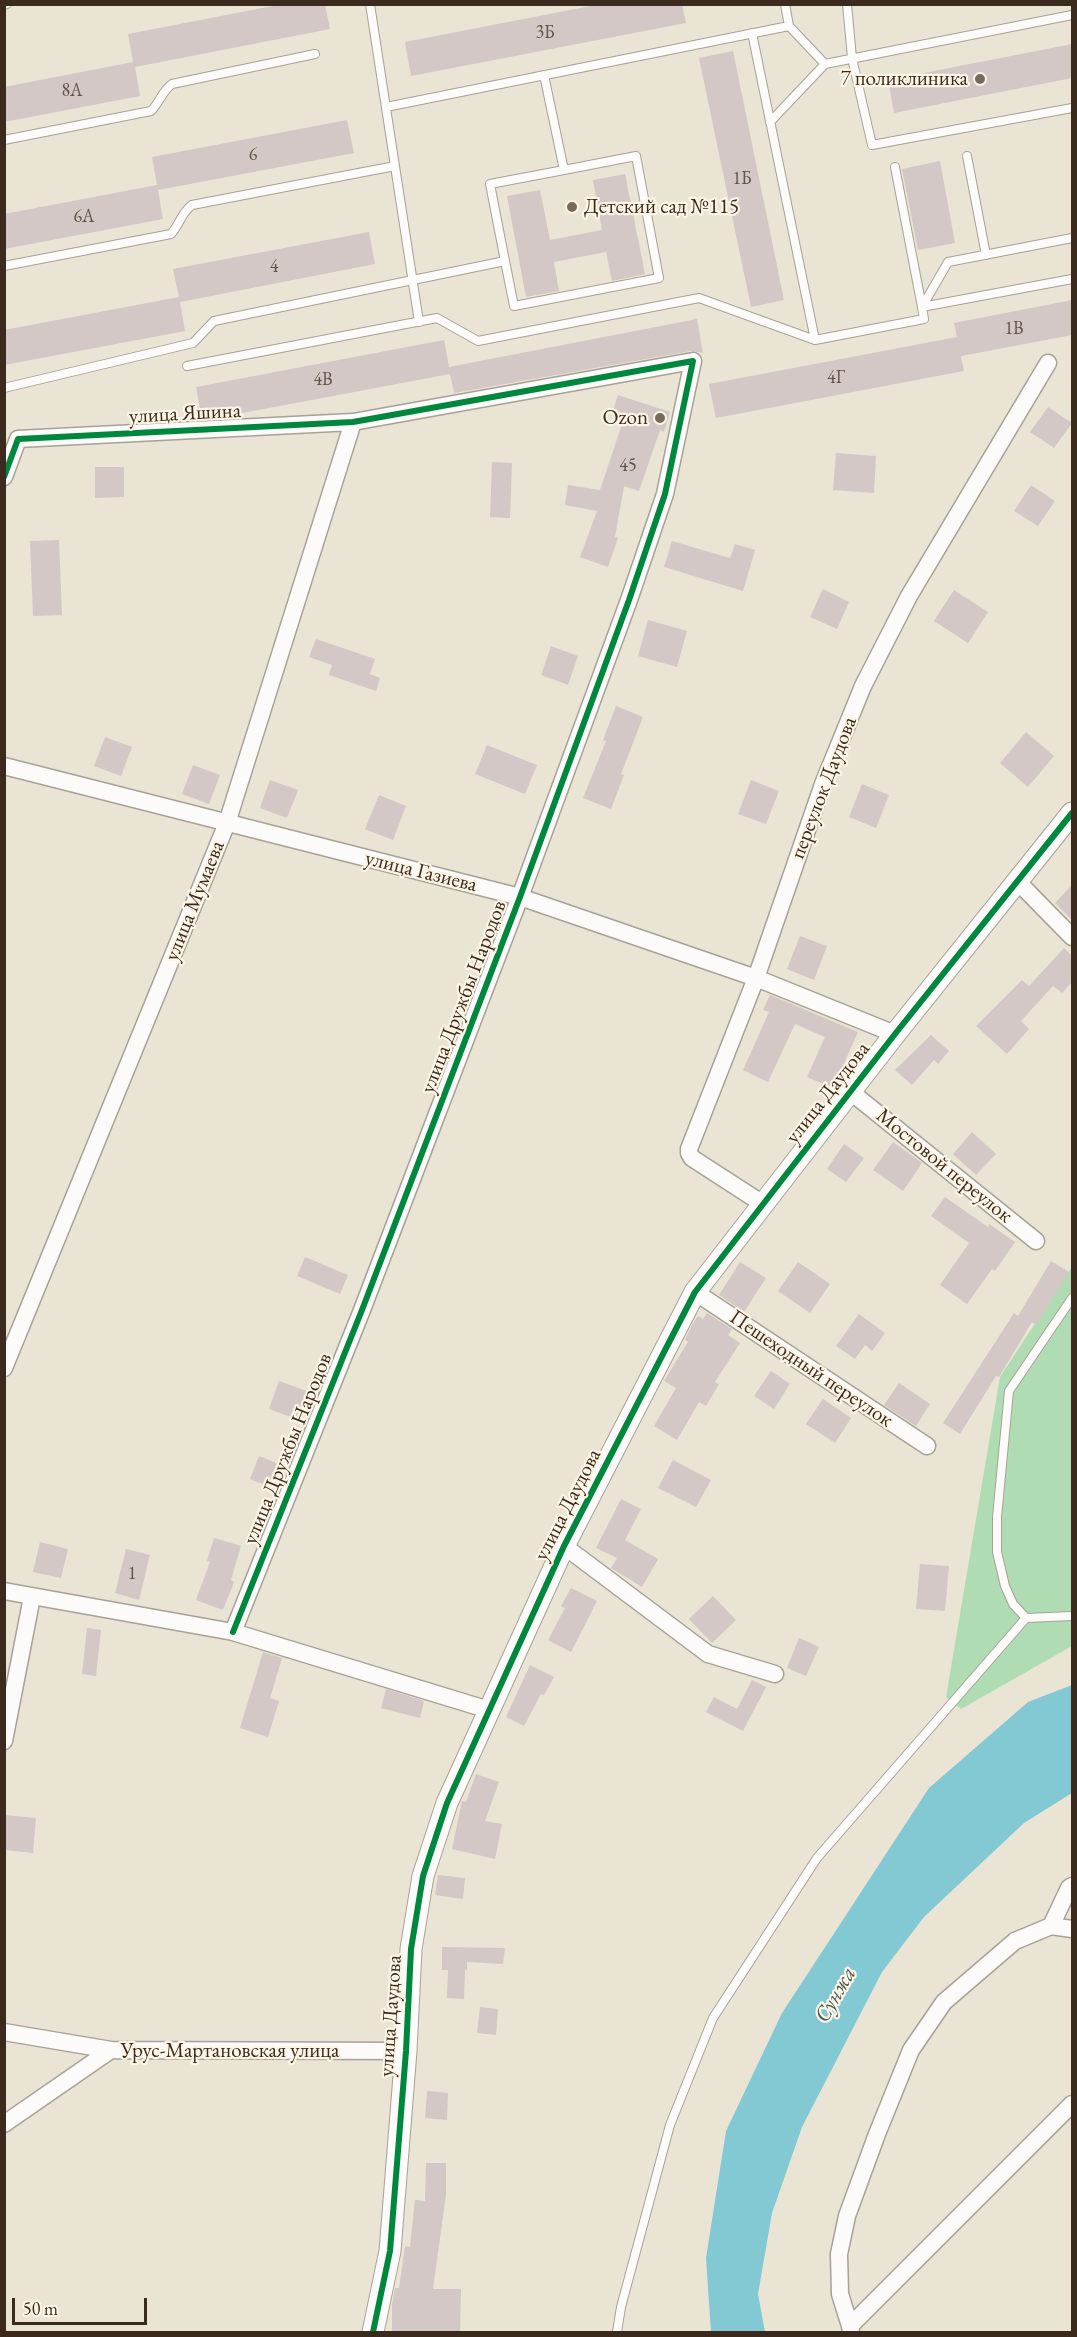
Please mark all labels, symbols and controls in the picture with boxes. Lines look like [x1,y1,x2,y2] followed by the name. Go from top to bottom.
[535,22,555,44] house number: 3Б
[841,66,968,92] place label: 7 поликлиника
[973,72,987,86] marker: 7 поликлиника
[61,80,83,102] house number: 8А
[249,144,257,166] house number: 6
[732,168,752,190] house number: 1Б
[584,194,739,220] place label: Детский сад №115
[565,200,579,214] marker: Детский сад №115
[73,206,95,228] house number: 6А
[270,256,278,278] house number: 4
[1004,318,1024,340] house number: 1В
[827,367,845,389] house number: 4Г
[313,369,333,391] house number: 4В
[128,398,242,430] street label: улица Яшина
[603,405,648,431] place label: Ozon
[653,411,667,425] marker: Ozon
[619,455,637,477] house number: 45
[785,713,863,863] street label: переулок Даудова
[159,837,231,965] street label: улица Мумаева
[362,846,480,898] street label: улица Газиева
[416,897,512,1097] street label: улица Дружбы Народов
[780,1037,876,1149] street label: улица Даудова
[871,1103,1017,1229] street label: Мостовой переулок
[724,1305,898,1433] street label: Пешеходный переулок
[238,1350,338,1548] street label: улица Дружбы Народов
[529,1445,607,1565] street label: улица Даудова
[128,1563,136,1585] house number: 1
[374,1954,408,2078] street label: улица Даудова
[810,1962,862,2028] water label: Сунжа
[121,2038,339,2064] street label: Урус-Мартановская улица
[15,2286,150,2324] scale bar
[23,2297,58,2320] text: 50 m

